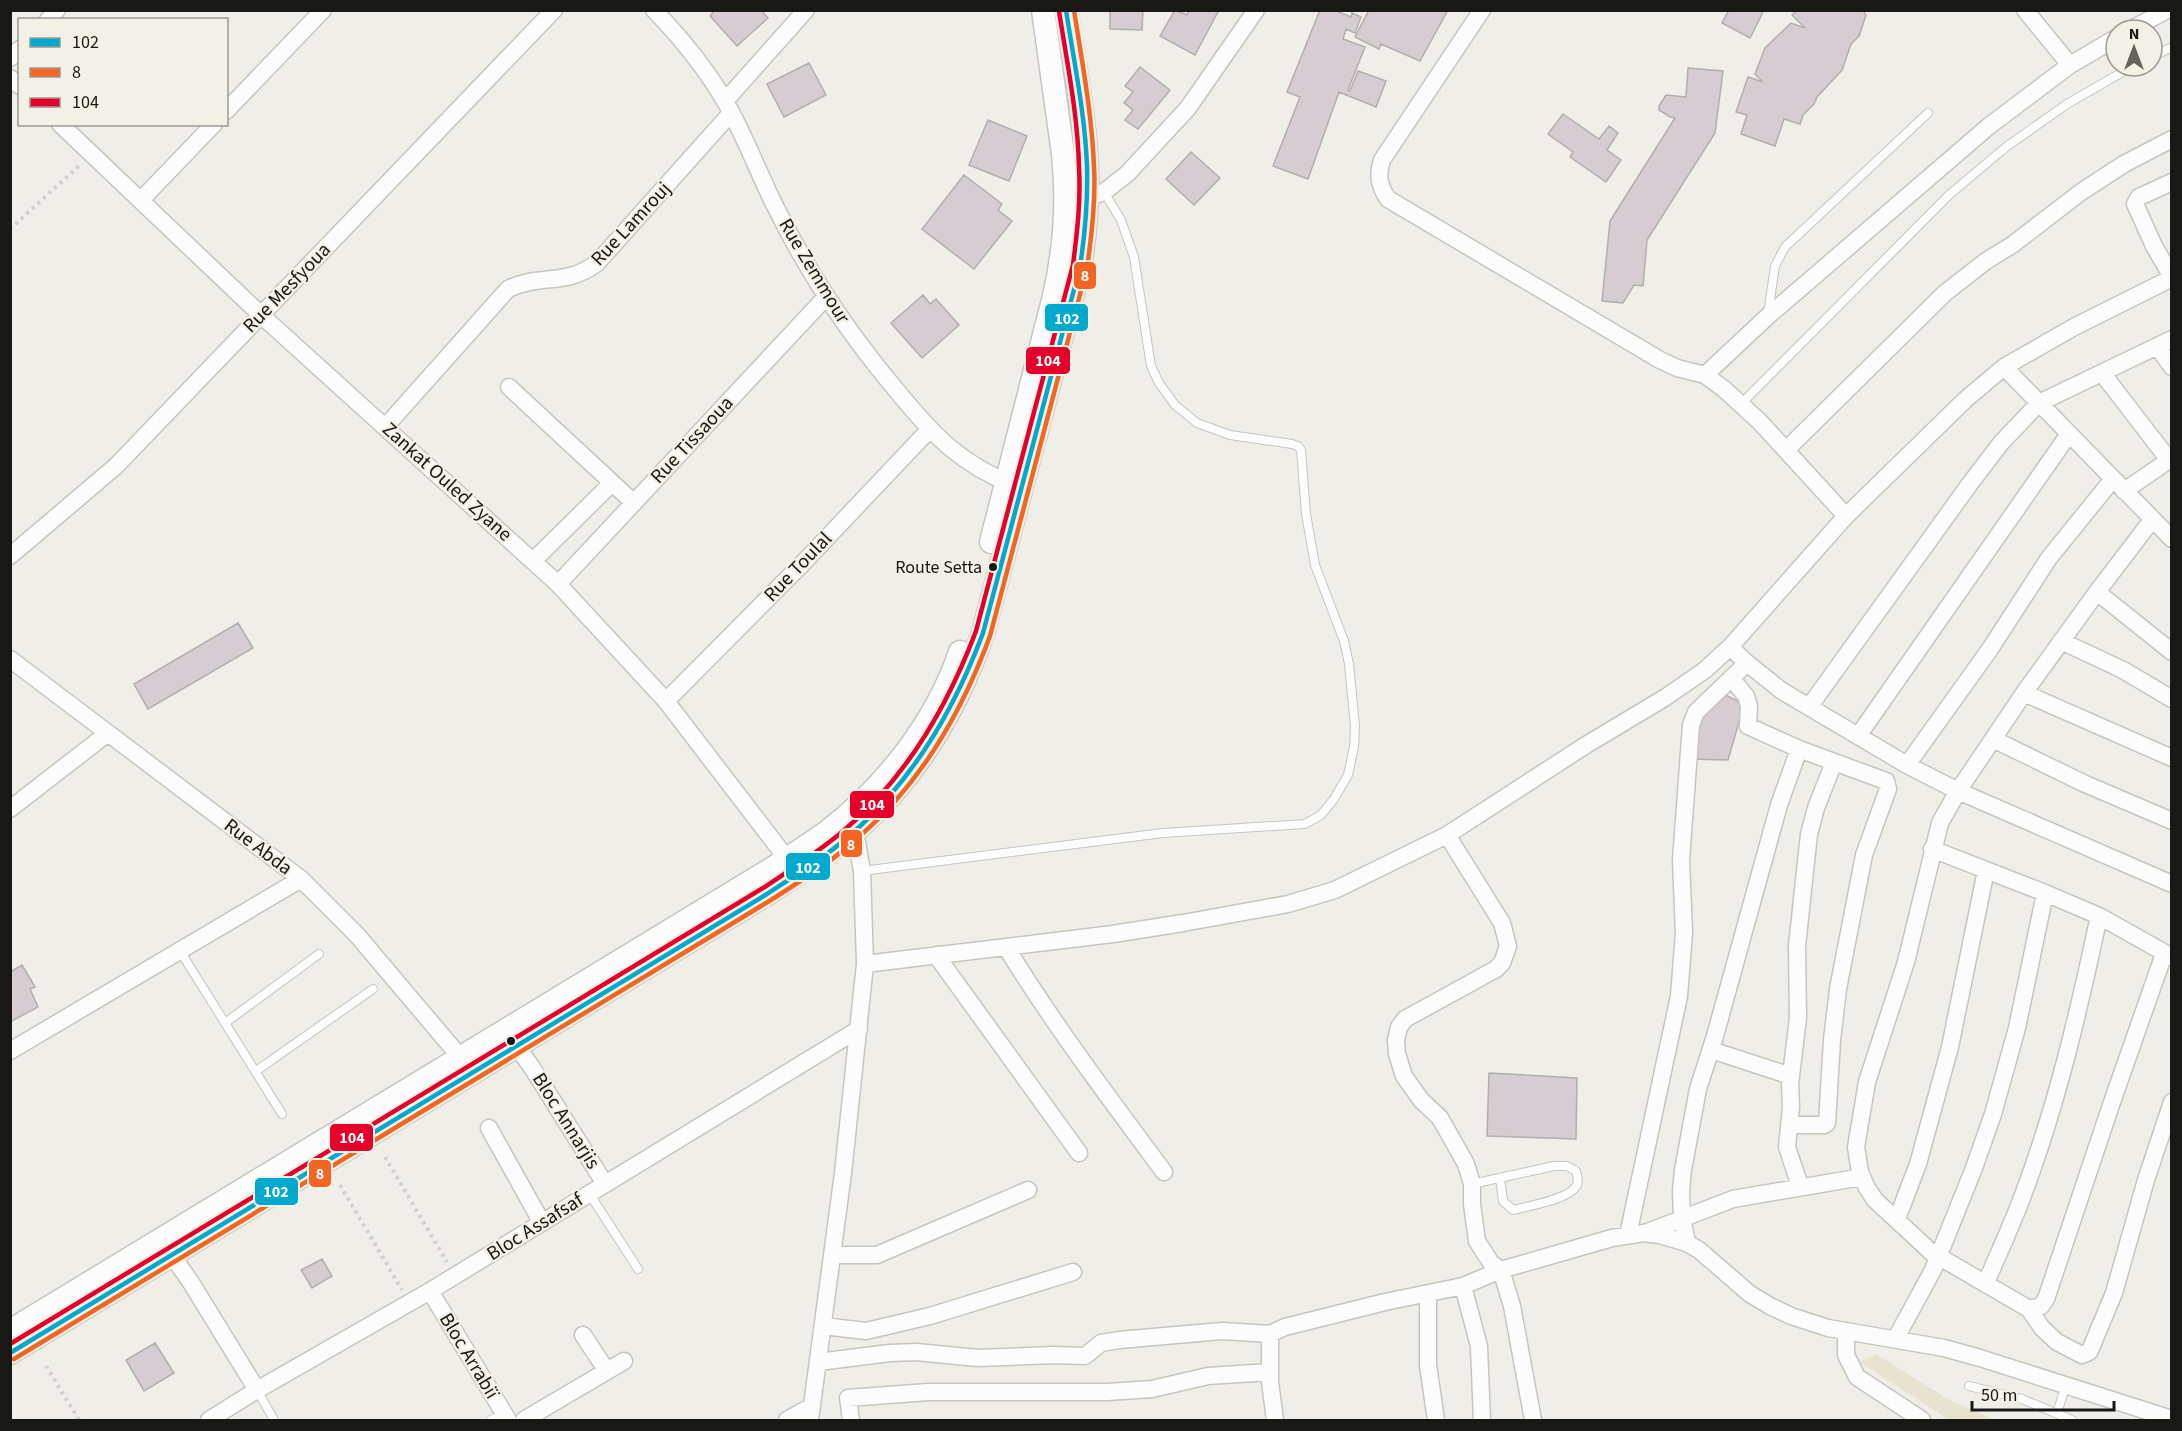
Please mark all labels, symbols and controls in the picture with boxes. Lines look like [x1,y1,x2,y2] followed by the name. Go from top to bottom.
[18,18,228,126] legend
[2104,18,2164,78] north arrow
[2129,23,2139,45] text: N
[72,30,99,55] text: 102
[72,60,81,85] text: 8
[72,90,99,115] text: 104
[585,176,677,272] street label: Rue Lamrouj
[772,213,856,329] street label: Rue Zemmour
[237,237,337,339] street label: Rue Mesfyoua
[1073,261,1097,290] line badge: 8
[1081,265,1089,287] text: 8
[1044,303,1089,332] line badge: 102
[1054,308,1080,330] text: 102
[1025,346,1071,375] line badge: 104
[1035,350,1061,372] text: 104
[644,390,740,490] street label: Rue Tissaoua
[376,416,518,548] street label: Zankat Ouled Zyane
[758,526,838,608] street label: Rue Toulal
[895,555,982,580] place label: Route Setta
[987,561,999,573] marker: Route Setta
[849,790,895,819] line badge: 104
[859,794,885,816] text: 104
[218,812,298,882] street label: Rue Abda
[840,829,863,858] line badge: 8
[847,834,855,856] text: 8
[785,852,831,881] line badge: 102
[795,857,821,879] text: 102
[505,1035,517,1047] unlabelled marker
[525,1067,607,1175] street label: Bloc Annarjis
[329,1123,374,1152] line badge: 104
[339,1127,365,1149] text: 104
[308,1159,332,1188] line badge: 8
[316,1163,324,1185] text: 8
[254,1177,299,1206] line badge: 102
[263,1181,289,1203] text: 102
[481,1186,590,1268] street label: Bloc Assafsaf
[432,1308,506,1405] street label: Bloc Arrabiï
[1972,1374,2114,1412] scale bar
[1981,1383,2017,1408] text: 50 m

